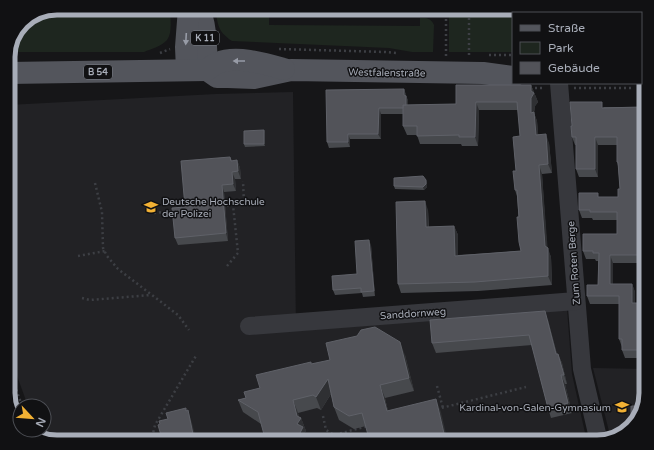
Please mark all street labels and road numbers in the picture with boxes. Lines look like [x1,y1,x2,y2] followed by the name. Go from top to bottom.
[191,31,219,45] road number: K 11
[84,65,112,79] road number: B 54
[348,66,426,80] street label: Westfalenstraße
[565,220,583,305] street label: Zum Roten Berge
[380,306,447,322] street label: Sanddornweg

